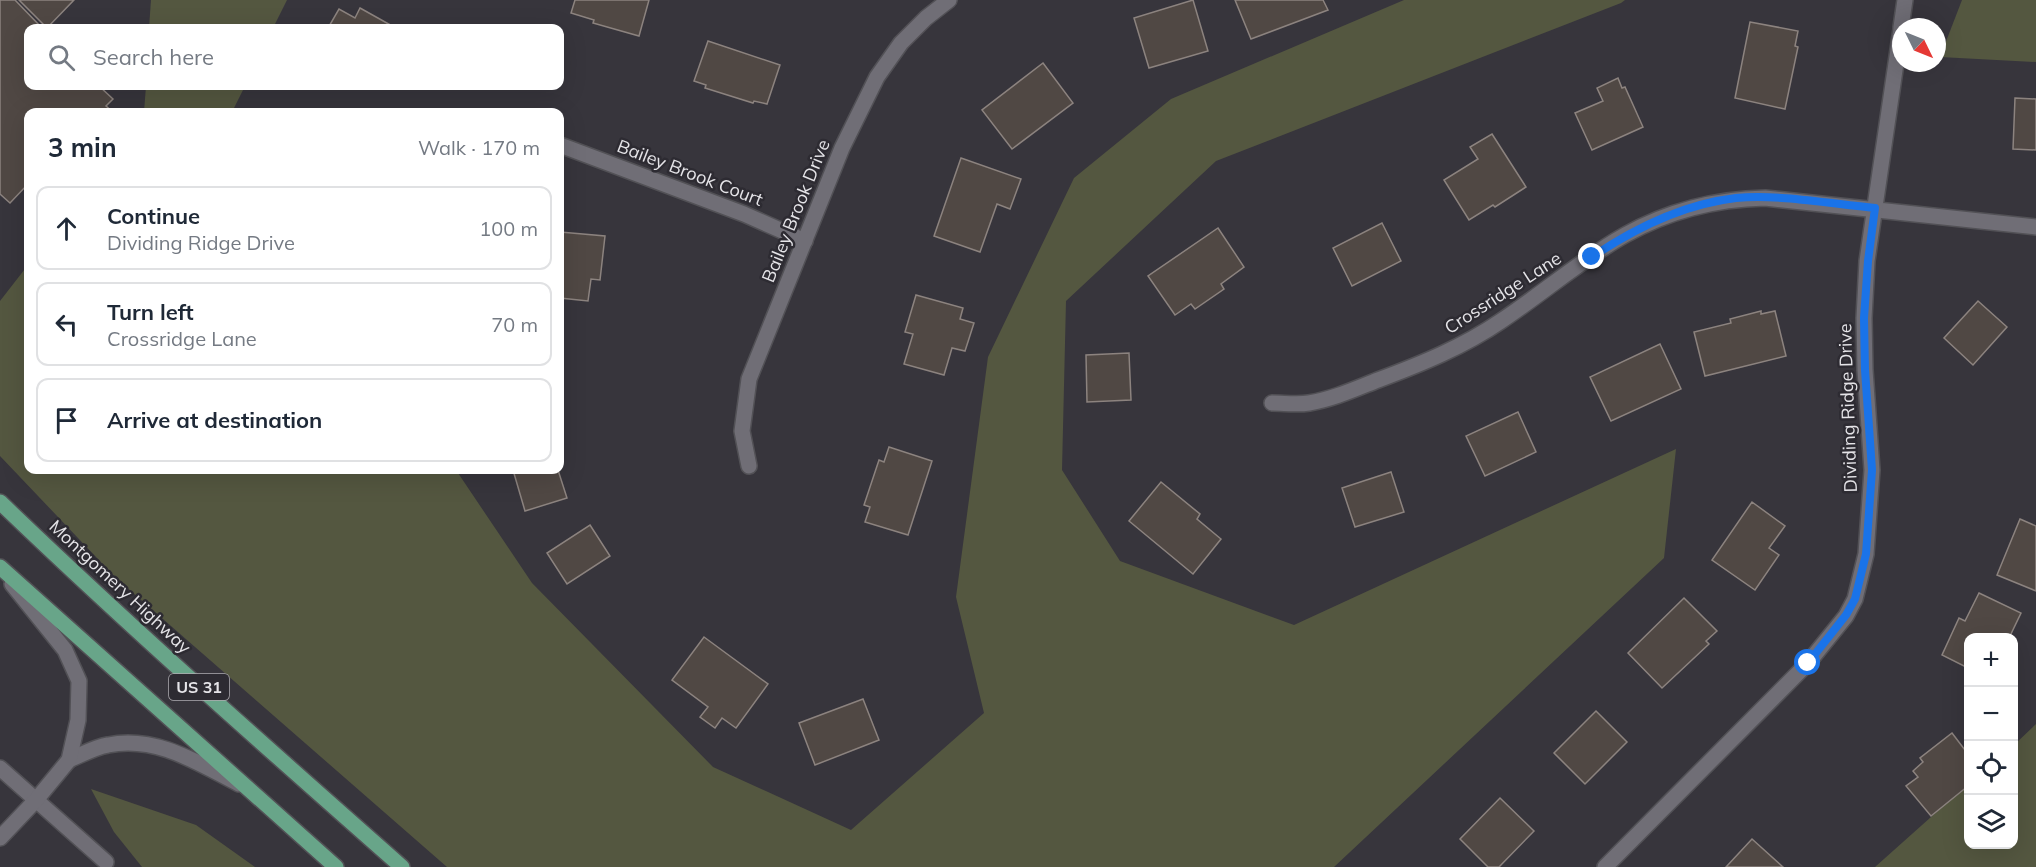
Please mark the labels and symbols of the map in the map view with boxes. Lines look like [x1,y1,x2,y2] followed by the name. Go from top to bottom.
[1892,18,1946,72] north arrow
[614,134,766,211] street label: Bailey Brook Court
[756,136,835,286] street label: Bailey Brook Drive
[1578,243,1604,269] route end
[1440,246,1566,339] street label: Crossridge Lane
[1833,323,1862,493] street label: Dividing Ridge Drive
[45,515,196,659] street label: Montgomery Highway
[1794,649,1820,675] route start
[169,674,229,700] road number: US 31

